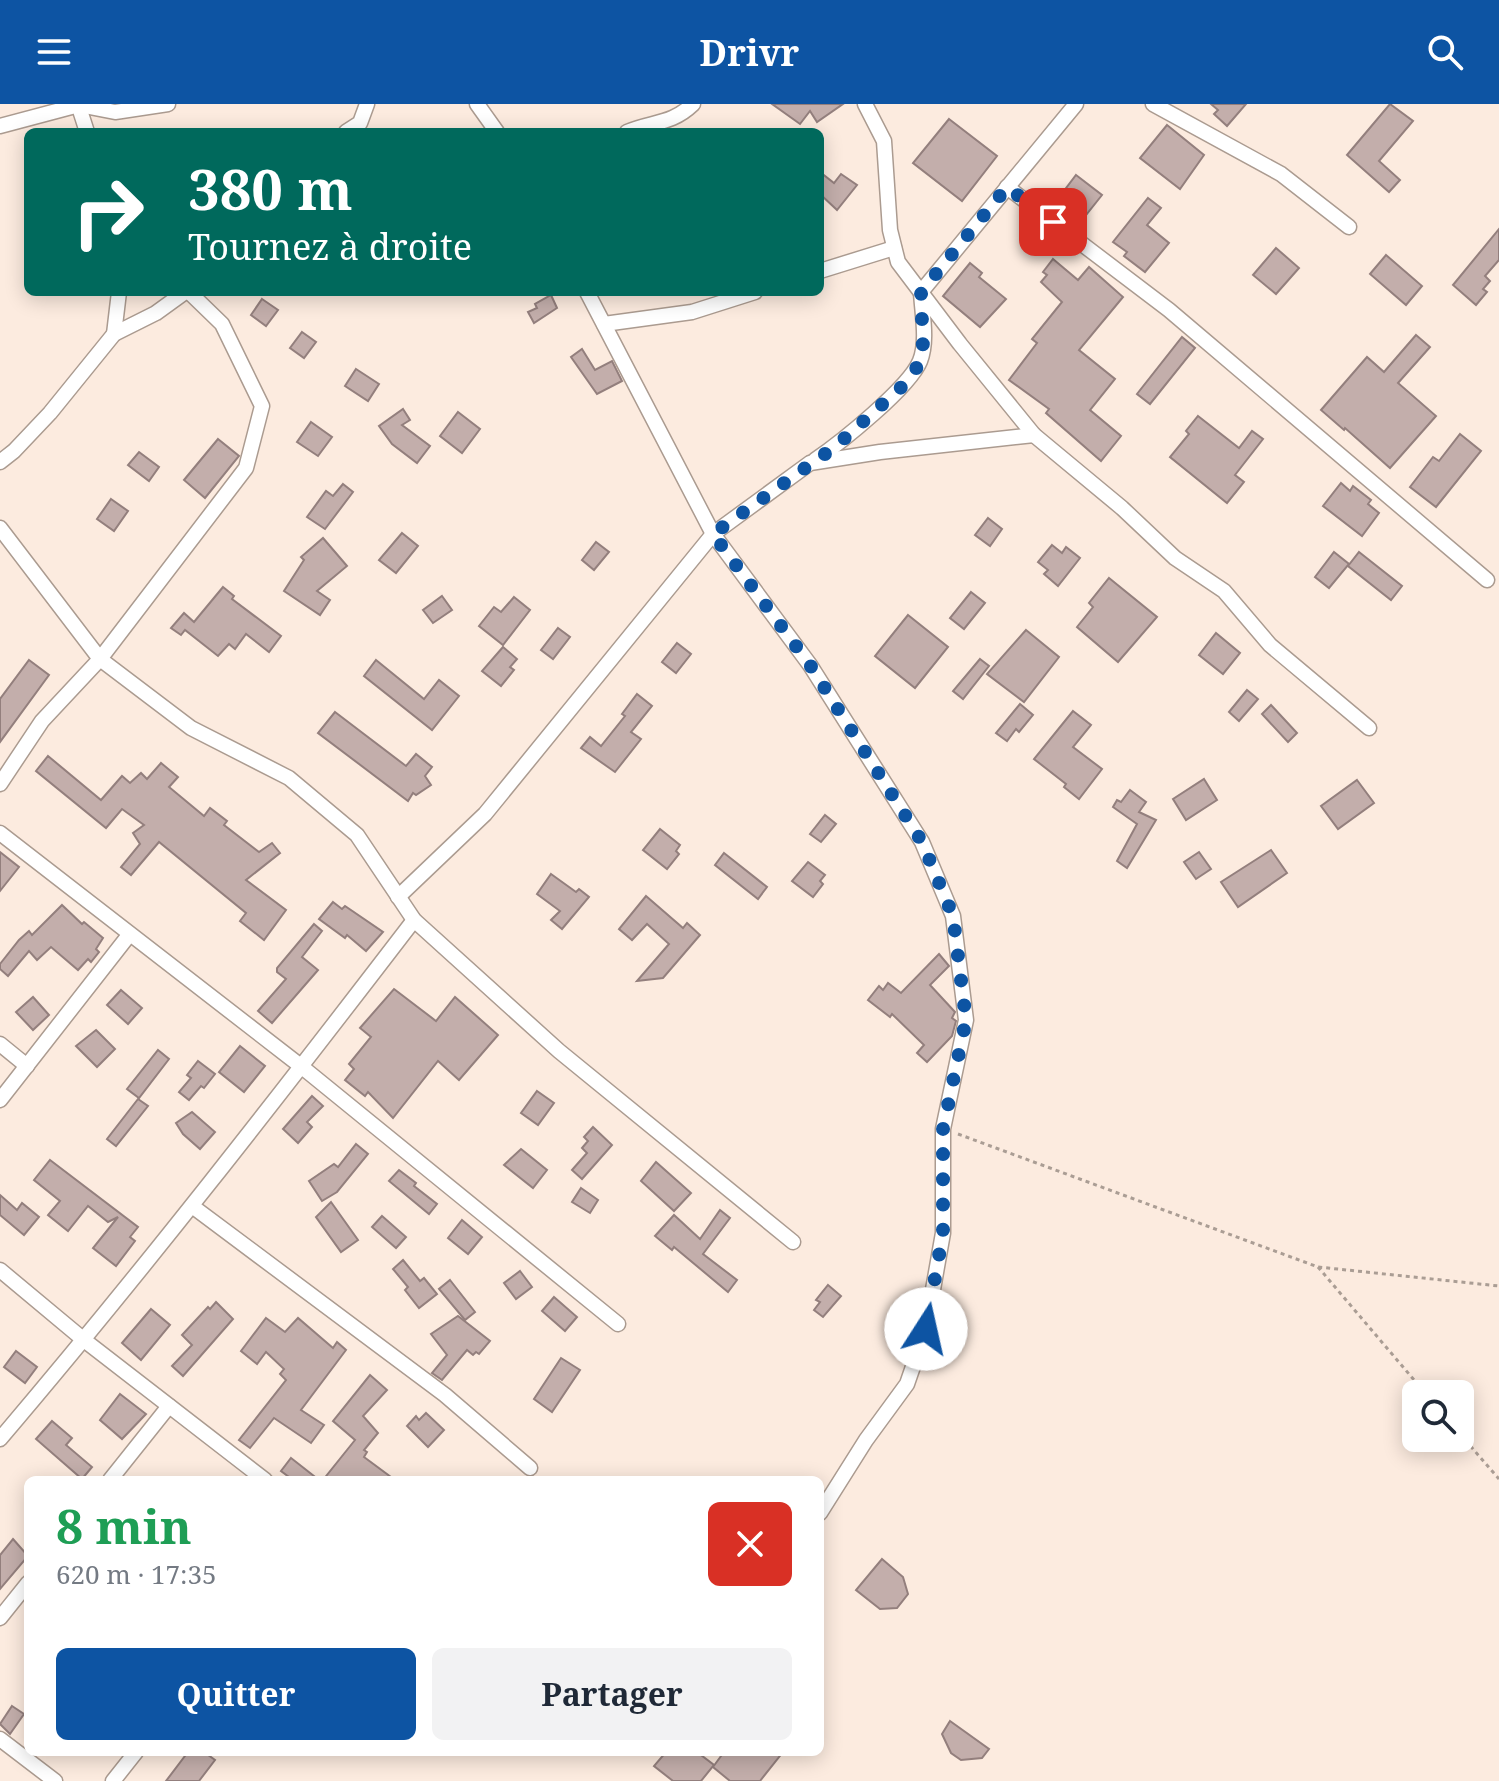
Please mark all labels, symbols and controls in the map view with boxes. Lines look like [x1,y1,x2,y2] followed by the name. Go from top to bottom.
[700,28,799,77] text: Drivr
[32,30,76,74] icon: menu
[1423,30,1467,74] icon: search
[188,150,353,226] text: 380 m
[56,160,160,264] icon: right
[1019,188,1087,256] pin
[1031,200,1075,244] icon: arrive
[188,222,472,271] text: Tournez à droite
[884,1287,968,1371] position arrow
[1402,1380,1474,1452] map controls
[1402,1380,1474,1452] button: search
[56,1493,192,1558] text: 8 min
[708,1502,792,1586] button: close
[56,1556,217,1592] text: 620 m · 17:35
[56,1648,416,1740] button: Quitter
[432,1648,792,1740] button: Partager

